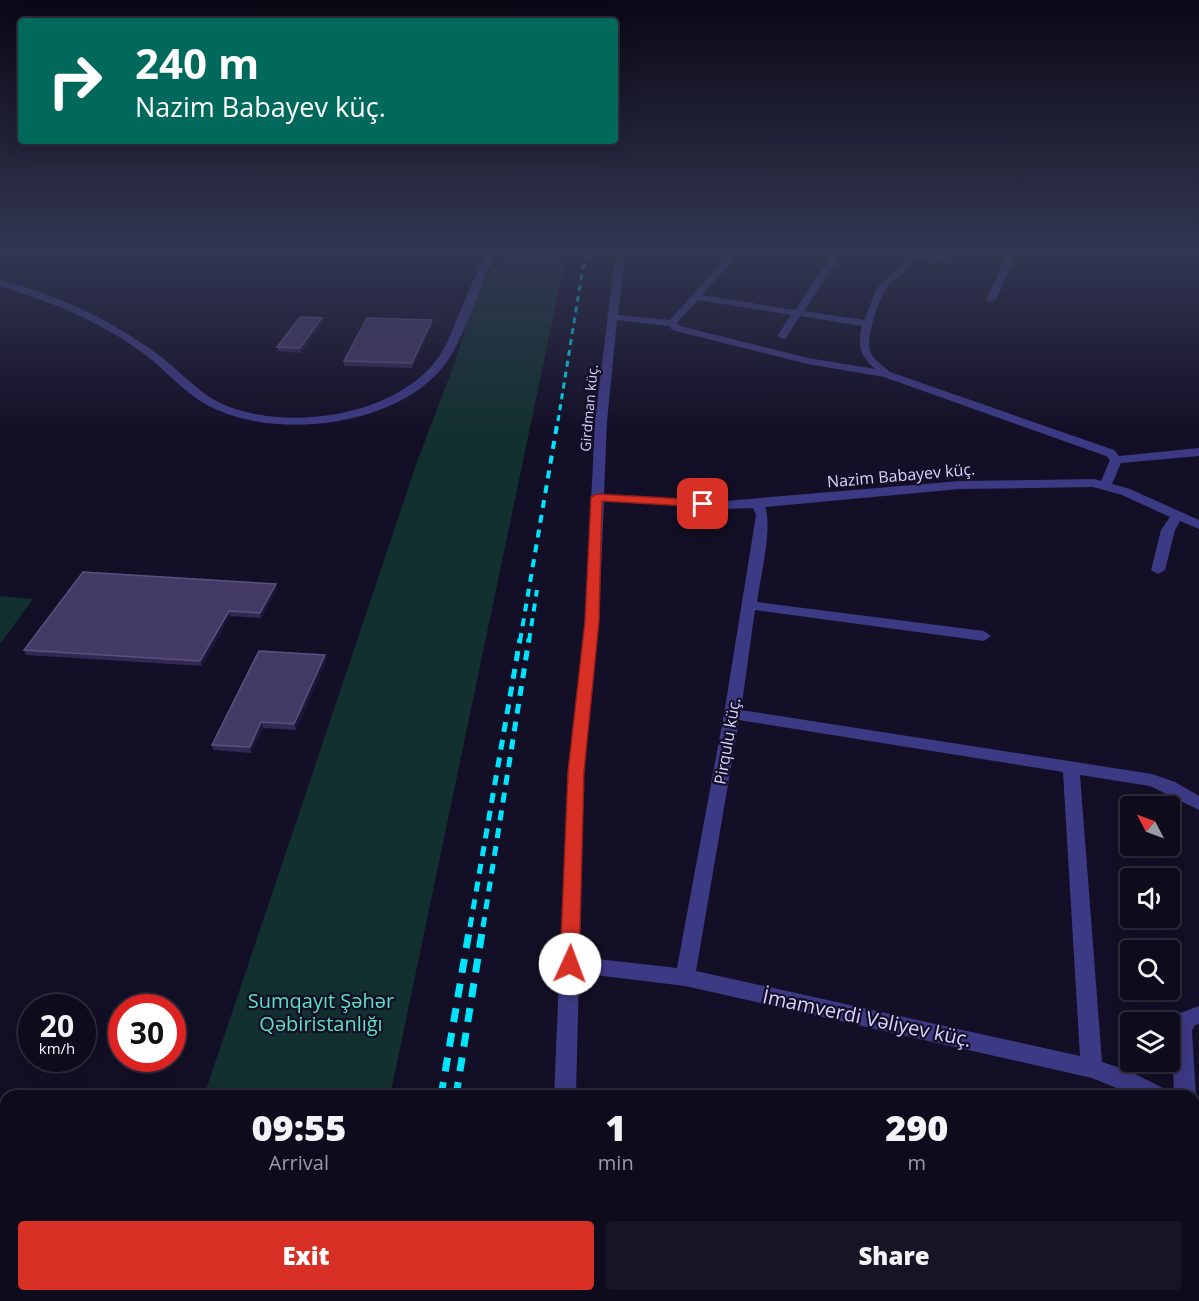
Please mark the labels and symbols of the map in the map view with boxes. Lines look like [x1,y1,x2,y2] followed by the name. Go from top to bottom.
[575,364,602,452] street label: Girdman küç.
[826,458,976,492] street label: Nazim Babayev küç.
[677,478,728,529] pin
[709,696,745,786] street label: Pirqulu küç.
[1120,796,1180,856] north arrow
[538,932,602,996] position arrow
[760,982,974,1053] street label: İmamverdi Vəliyev küç.
[248,987,394,1037] park label: Sumqayıt Şəhər Qəbiristanlığı
[108,994,186,1072] speed limit sign: 30

